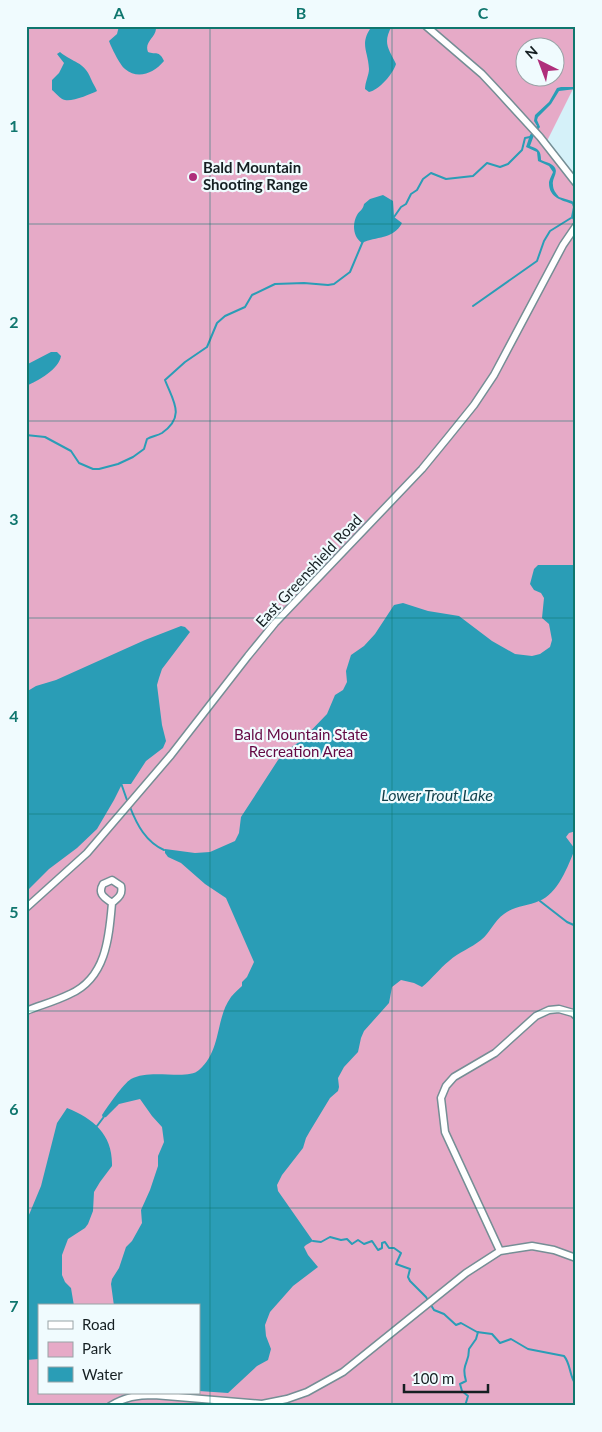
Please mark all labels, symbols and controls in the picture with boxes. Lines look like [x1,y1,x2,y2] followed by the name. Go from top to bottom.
[112,3,125,22] text: A
[296,3,306,22] text: B
[478,3,489,22] text: C
[514,38,564,88] north arrow
[521,42,541,62] text: N
[9,116,19,135] text: 1
[203,158,308,193] place label: Bald Mountain Shooting Range
[187,171,199,183] marker: Bald Mountain Shooting Range
[9,312,19,331] text: 2
[9,509,19,528] text: 3
[251,510,365,630] street label: East Greenshield Road
[9,706,19,725] text: 4
[234,725,368,760] park label: Bald Mountain State Recreation Area
[381,785,493,804] water label: Lower Trout Lake
[9,902,19,921] text: 5
[9,1099,19,1118] text: 6
[9,1296,19,1315] text: 7
[38,1304,200,1394] legend
[82,1315,115,1333] text: Road
[82,1339,112,1357] text: Park
[404,1362,488,1394] scale bar
[82,1365,123,1383] text: Water
[412,1369,454,1387] text: 100 m

